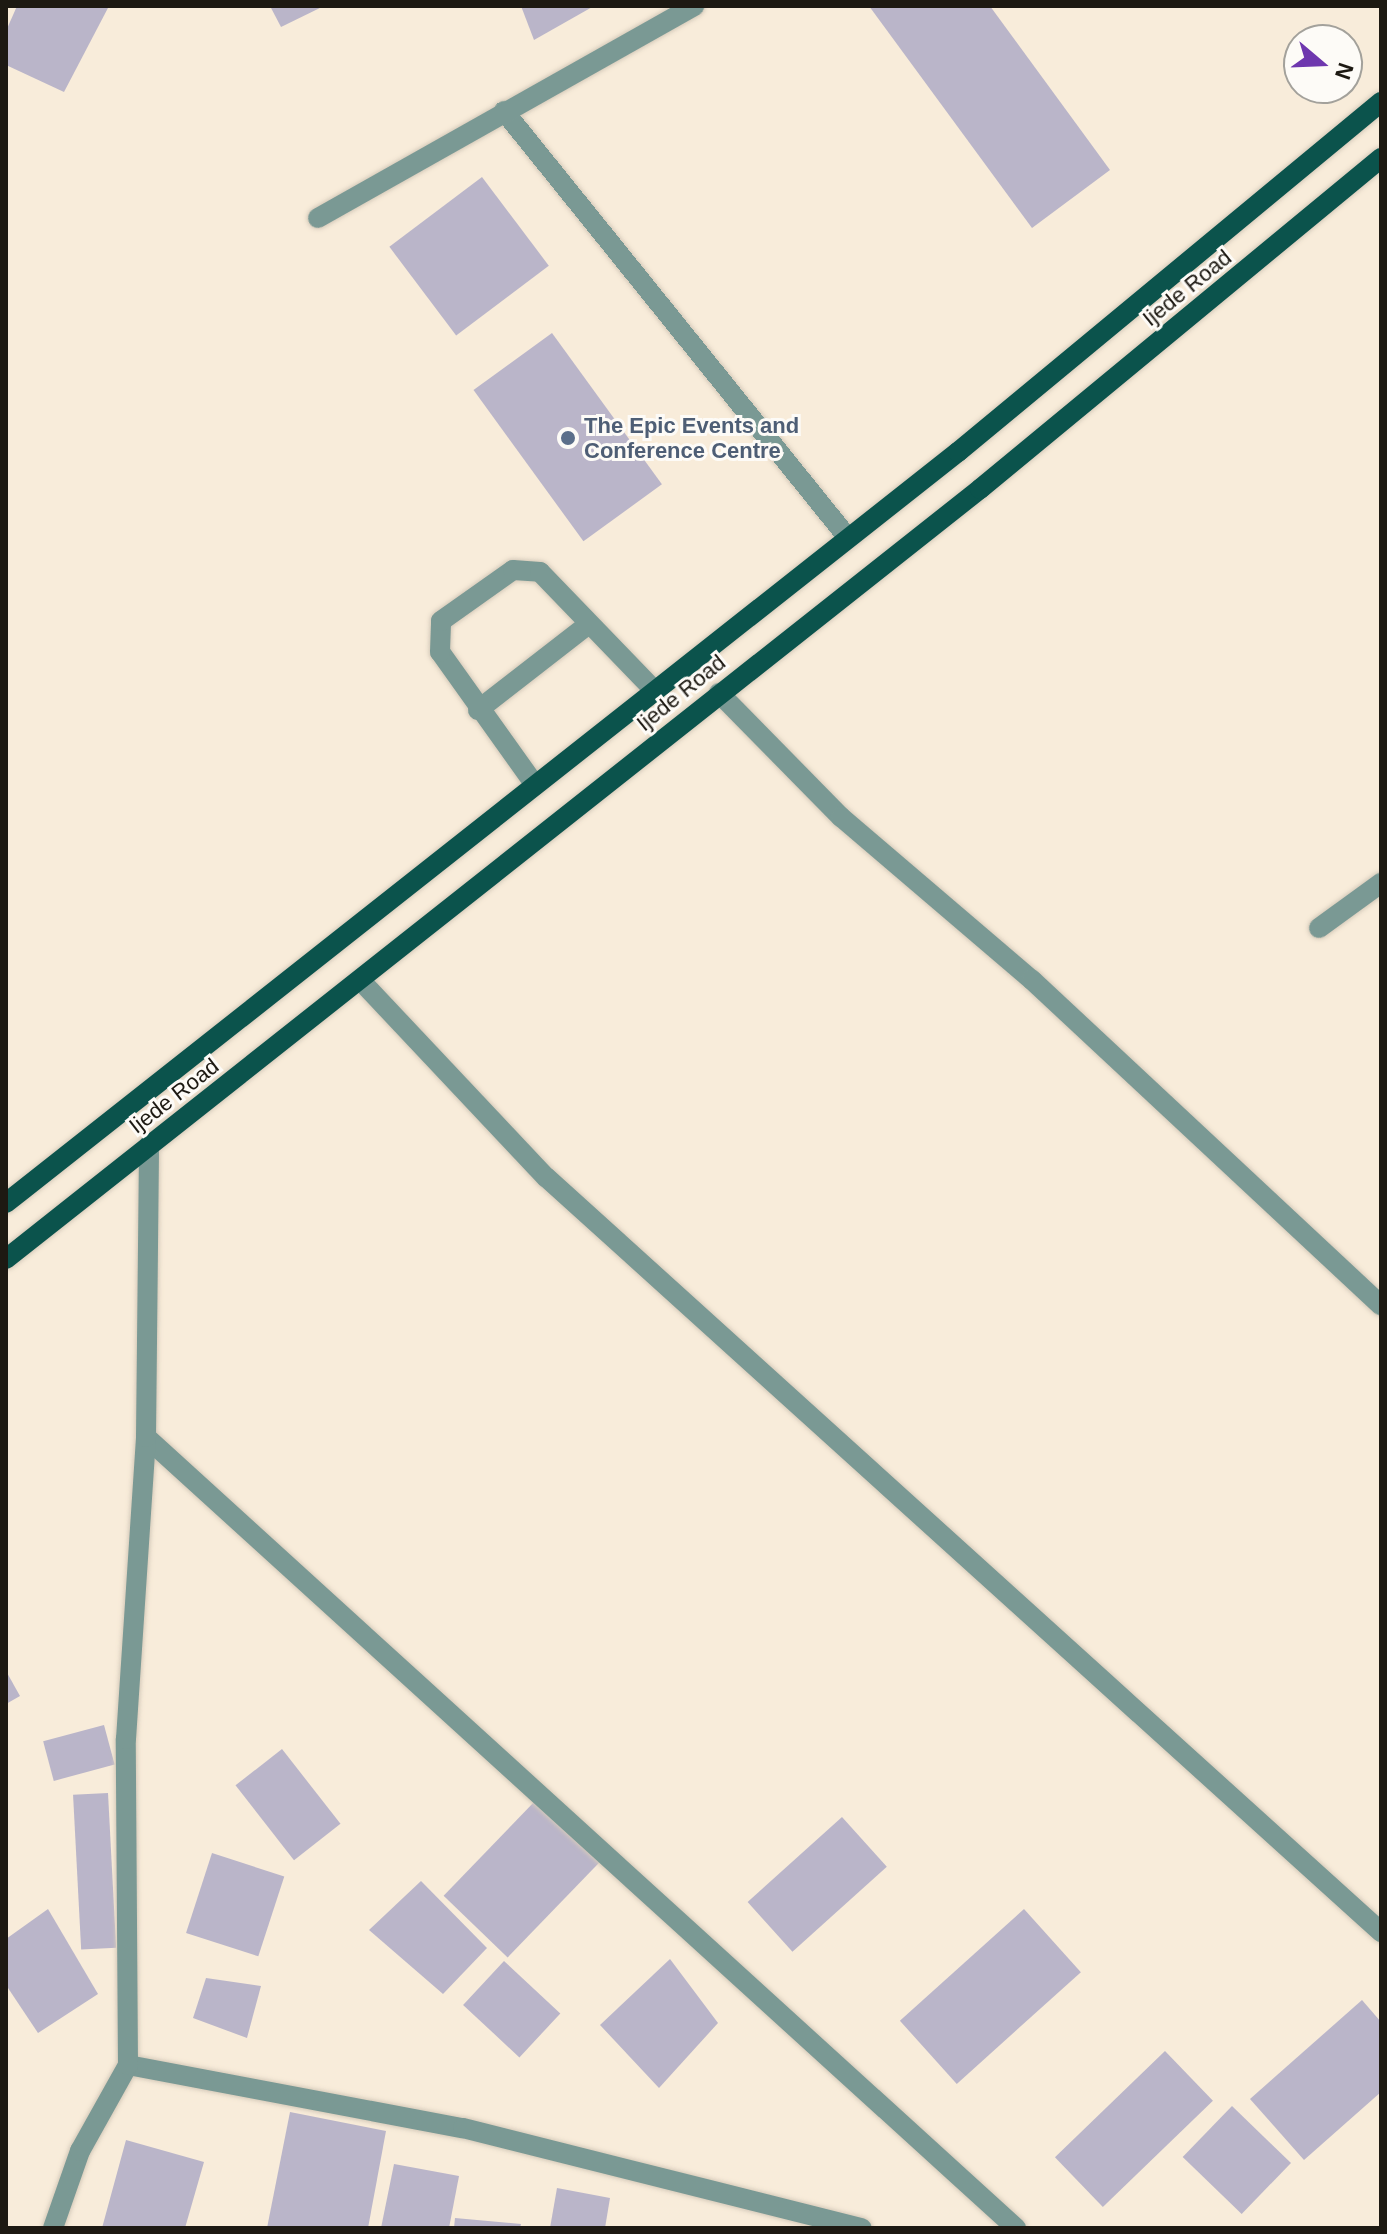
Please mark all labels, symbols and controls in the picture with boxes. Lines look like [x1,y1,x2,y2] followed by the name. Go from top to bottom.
[1283,24,1363,104] north arrow
[1330,60,1359,83] text: N
[1137,244,1237,332] street label: Ijede Road
[584,412,799,464] place label: The Epic Events and Conference Centre
[559,429,577,447] marker: The Epic Events and Conference Centre
[631,649,731,737] street label: Ijede Road
[124,1053,224,1139] street label: Ijede Road

